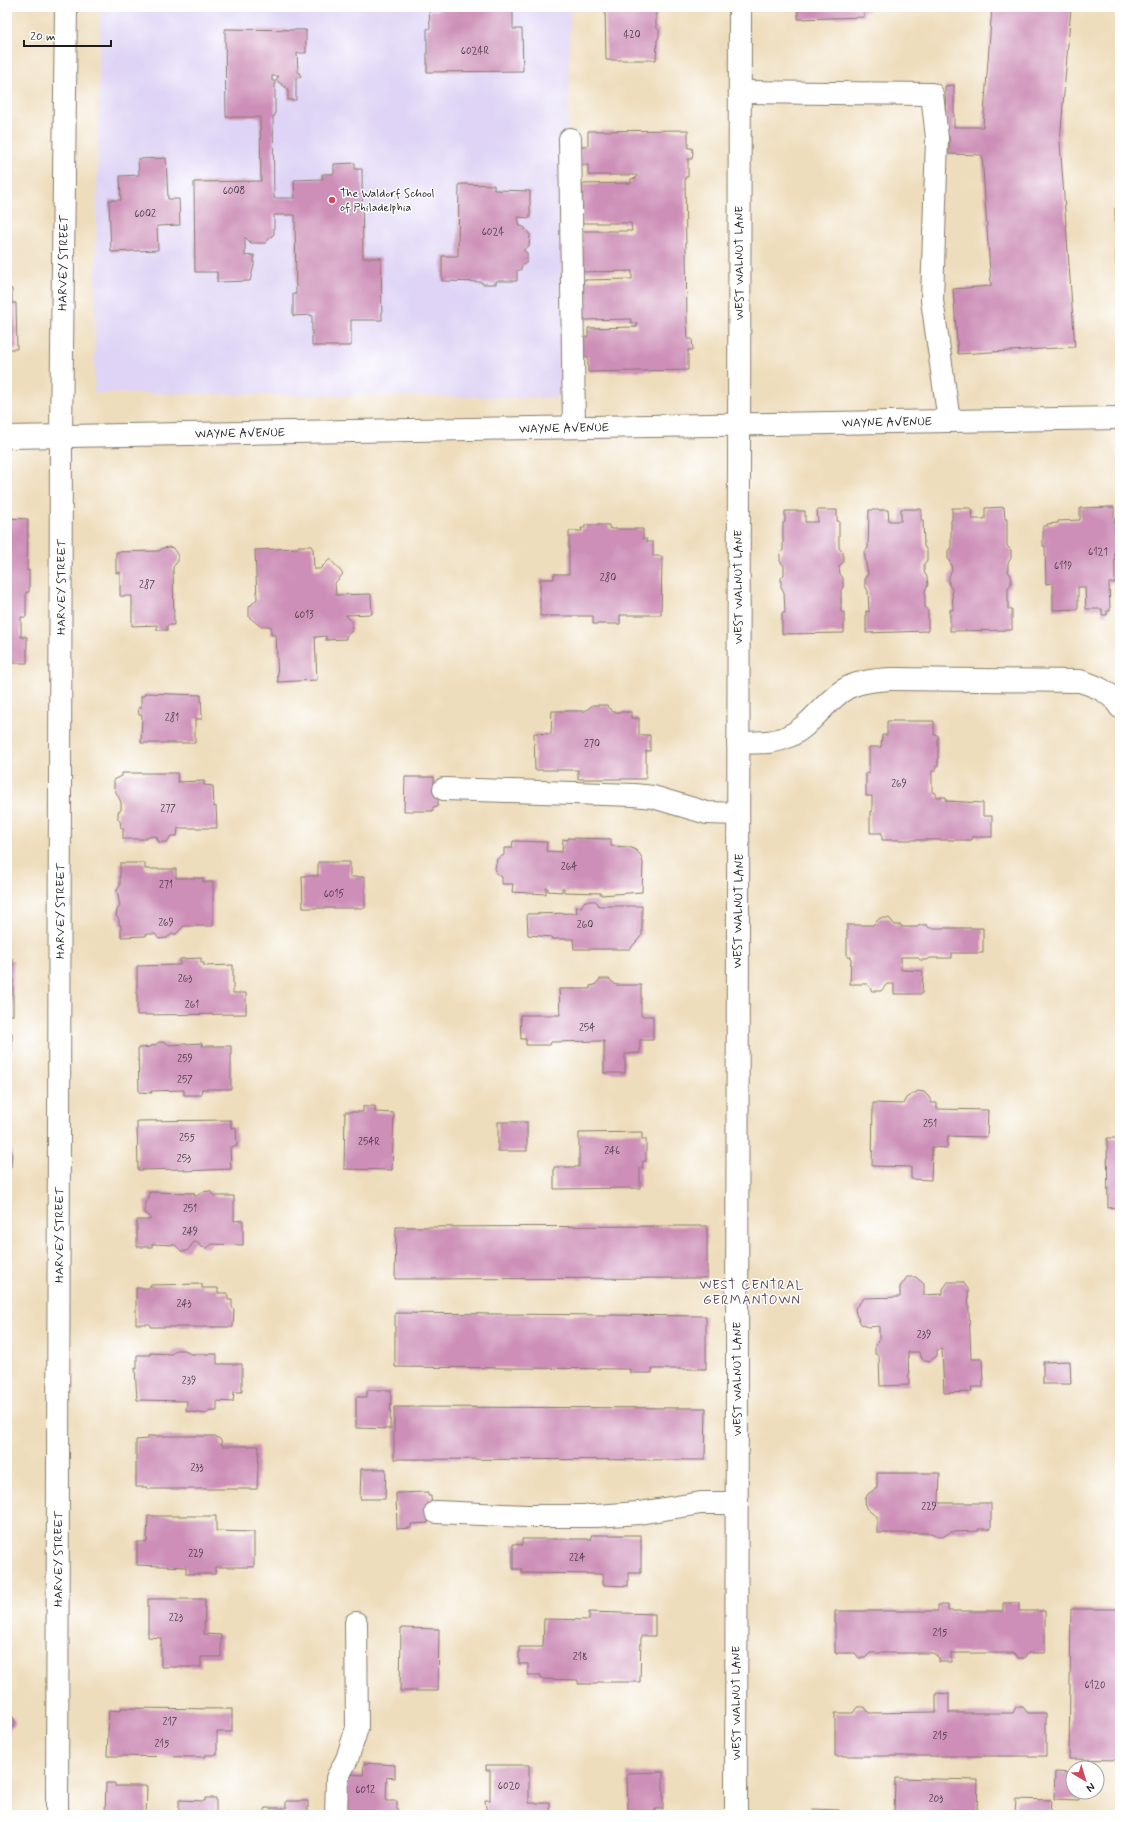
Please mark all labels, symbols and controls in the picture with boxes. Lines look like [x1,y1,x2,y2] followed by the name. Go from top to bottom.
[24,22,111,48] scale bar
[30,29,56,45] text: 20 m
[623,29,641,42] house number: 420
[461,45,489,58] house number: 6024R
[223,185,245,198] house number: 6008
[340,186,435,216] place label: The Waldorf School of Philadelphia
[327,195,337,205] marker: The Waldorf School of Philadelphia
[732,206,748,320] street label: WEST WALNUT LANE
[134,208,156,221] house number: 6002
[55,214,73,311] street label: HARVEY STREET
[482,226,504,239] house number: 6024
[842,414,932,432] street label: WAYNE AVENUE
[519,420,609,438] street label: WAYNE AVENUE
[195,425,285,443] street label: WAYNE AVENUE
[731,530,747,644] street label: WEST WALNUT LANE
[54,538,70,635] street label: HARVEY STREET
[1088,546,1108,559] house number: 6121
[1054,560,1072,573] house number: 6119
[600,571,616,585] house number: 280
[139,578,155,592] house number: 287
[294,609,314,622] house number: 6013
[165,711,179,725] house number: 281
[584,738,600,751] house number: 270
[891,778,907,791] house number: 269
[160,803,176,816] house number: 277
[730,854,748,968] street label: WEST WALNUT LANE
[561,861,577,874] house number: 264
[53,862,69,959] street label: HARVEY STREET
[159,879,173,892] house number: 271
[324,888,344,901] house number: 6015
[158,917,174,930] house number: 269
[577,919,593,932] house number: 260
[178,973,192,986] house number: 263
[185,999,199,1012] house number: 261
[579,1022,595,1035] house number: 254
[177,1053,193,1066] house number: 259
[177,1074,193,1087] house number: 257
[923,1118,937,1131] house number: 251
[179,1132,195,1145] house number: 255
[358,1136,380,1149] house number: 254R
[604,1145,620,1158] house number: 246
[177,1153,191,1166] house number: 253
[52,1186,68,1283] street label: HARVEY STREET
[183,1203,197,1216] house number: 251
[182,1226,198,1239] house number: 249
[699,1277,805,1309] district label: WEST CENTRAL GERMANTOWN
[176,1298,192,1311] house number: 243
[730,1322,746,1436] street label: WEST WALNUT LANE
[917,1329,931,1342] house number: 239
[182,1375,196,1388] house number: 239
[190,1462,204,1475] house number: 233
[921,1501,937,1514] house number: 229
[51,1510,67,1607] street label: HARVEY STREET
[188,1548,204,1561] house number: 229
[569,1552,585,1565] house number: 224
[169,1612,183,1625] house number: 223
[933,1627,948,1640] house number: 215
[729,1646,745,1760] street label: WEST WALNUT LANE
[573,1651,587,1664] house number: 218
[1085,1679,1106,1692] house number: 6120
[163,1716,178,1729] house number: 217
[933,1730,948,1743] house number: 215
[155,1738,170,1751] house number: 215
[1065,1760,1105,1800] north arrow
[1083,1779,1098,1795] text: N
[498,1780,521,1793] house number: 6020
[355,1784,375,1797] house number: 6012
[929,1793,943,1806] house number: 203

